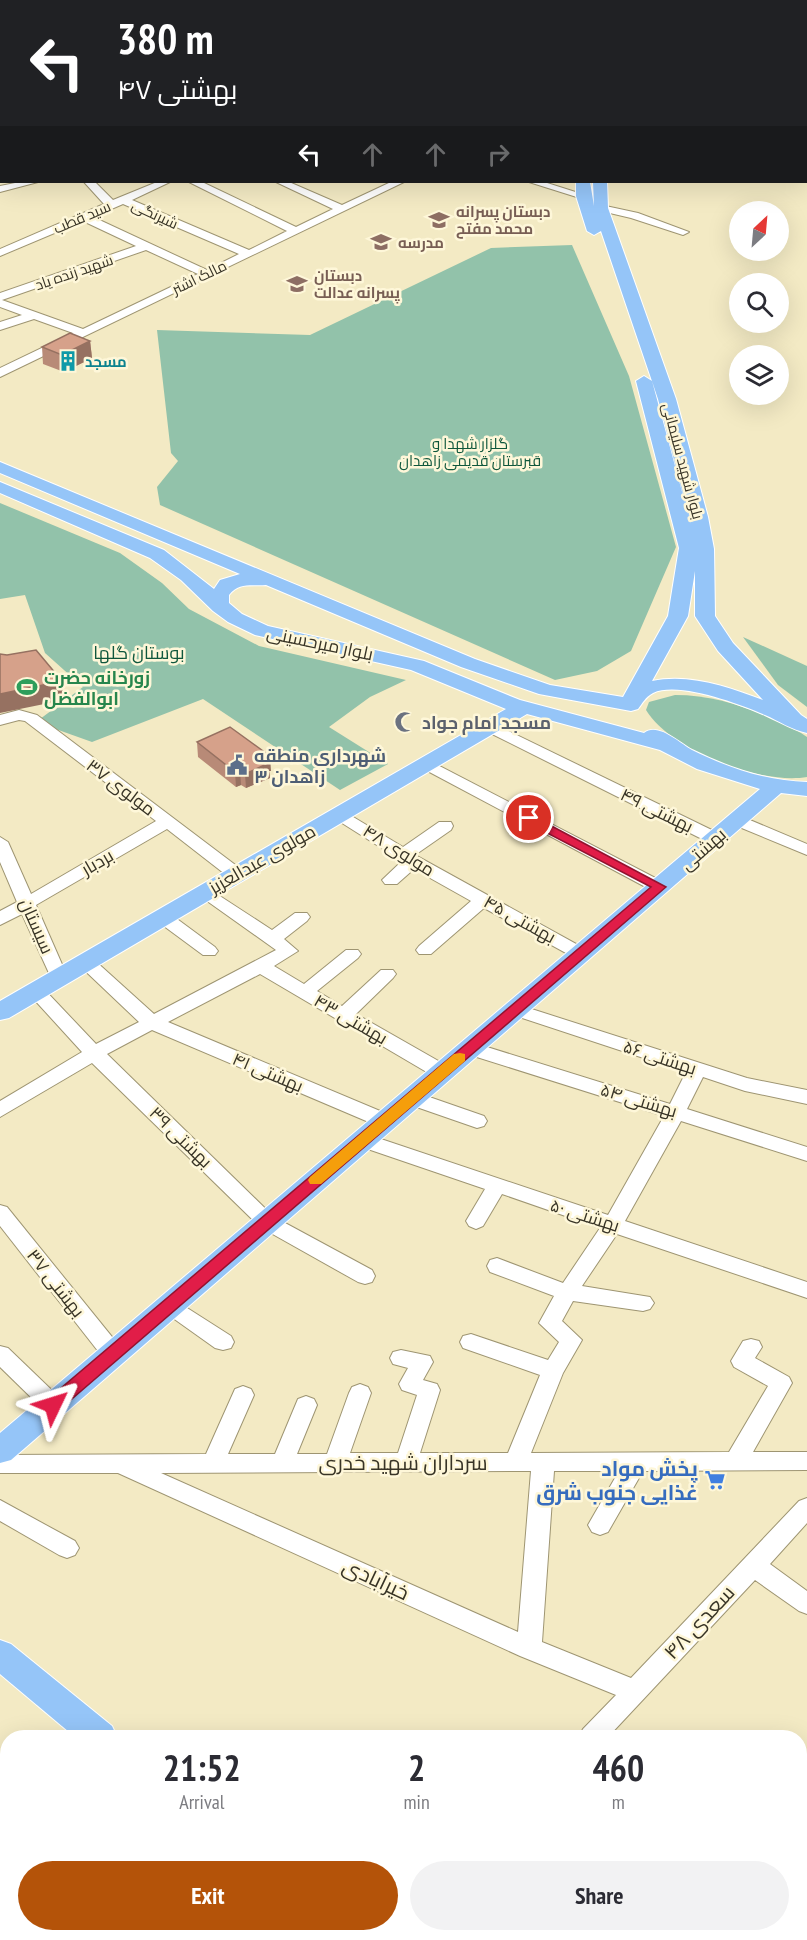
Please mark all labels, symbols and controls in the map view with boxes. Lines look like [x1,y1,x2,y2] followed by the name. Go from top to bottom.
[117,11,214,66] text: 380 m
[18,24,96,102] icon: left
[117,72,238,106] text: بهشتی ۴۷
[293,138,326,171] icon: left
[356,138,389,171] icon: ahead
[419,138,452,171] icon: ahead
[482,138,515,171] icon: right
[128,195,181,234] street label: شیرنگی
[50,196,114,238] street label: سید قطب
[729,201,789,261] north arrow
[729,201,789,405] map controls
[456,202,550,239] place label: دبستان پسرانه محمد مفتح
[427,208,451,232] school or university icon: دبستان پسرانه محمد مفتح
[369,230,393,254] school or university icon: مدرسه
[398,233,444,252] place label: مدرسه
[32,250,116,295] street label: شهید زنده یاد
[167,256,230,299] street label: مالک اشتر
[314,266,400,304] place label: دبستان پسرانه عدالت
[285,272,309,296] school or university icon: دبستان پسرانه عدالت
[729,273,789,333] button: search
[729,345,789,405] button: layers
[56,349,80,373] building icon: مسجد
[85,352,127,371] place label: مسجد
[657,401,708,521] street label: بلوار شهید سلیمانی
[399,434,541,471] park label: گلزار شهدا و قبرستان قدیمی زاهدان
[265,620,375,666] street label: بلوار میرحسینی
[93,641,185,664] park label: بوستان گلها
[44,666,150,710] place label: زورخانه حضرت ابوالفضل
[15,675,39,699] sports icon: زورخانه حضرت ابوالفضل
[393,710,417,734] mosque icon: مسجد امام جواد
[422,711,551,735] place label: مسجد امام جواد
[254,744,386,788] place label: شهرداری منطقه ۳ زاهدان
[225,753,249,777] public building icon: شهرداری منطقه ۳ زاهدان
[82,754,160,820] street label: مولوی ۳۷
[617,782,697,838] street label: بهشتی ۴۹
[503,792,554,843] pin
[512,801,545,834] icon: arrive
[204,819,320,899] street label: مولوی عبدالعزیز
[359,819,439,881] street label: مولوی ۴۸
[675,823,731,875] street label: بهشتی
[76,844,117,881] street label: بردبار
[480,890,560,948] street label: بهشتی ۴۵
[15,895,59,957] street label: سیستان
[310,989,392,1049] street label: بهشتی ۴۳
[620,1034,700,1080] street label: بهشتی ۵۶
[229,1047,307,1097] street label: بهشتی ۴۱
[598,1077,680,1123] street label: بهشتی ۵۴
[145,1101,217,1173] street label: بهشتی ۳۹
[547,1193,623,1237] street label: بهشتی ۵۰
[22,1244,90,1322] street label: بهشتی ۳۷
[21,1373,85,1437] position arrow
[318,1449,488,1476] street label: سرداران شهید خدری
[536,1455,698,1506] place label: پخش مواد غذایی جنوب شرق
[703,1468,727,1492] supermarket icon: پخش مواد غذایی جنوب شرق
[338,1552,414,1606] street label: خیرآبادی
[658,1579,740,1665] street label: سعدی ۴۸
[163,1744,241,1791] text: 21:52
[408,1744,425,1791] text: 2
[593,1744,644,1791] text: 460
[179,1789,224,1815] text: Arrival
[404,1789,430,1815] text: min
[612,1789,625,1815] text: m
[18,1861,398,1930] button: Exit
[410,1861,789,1930] button: Share

